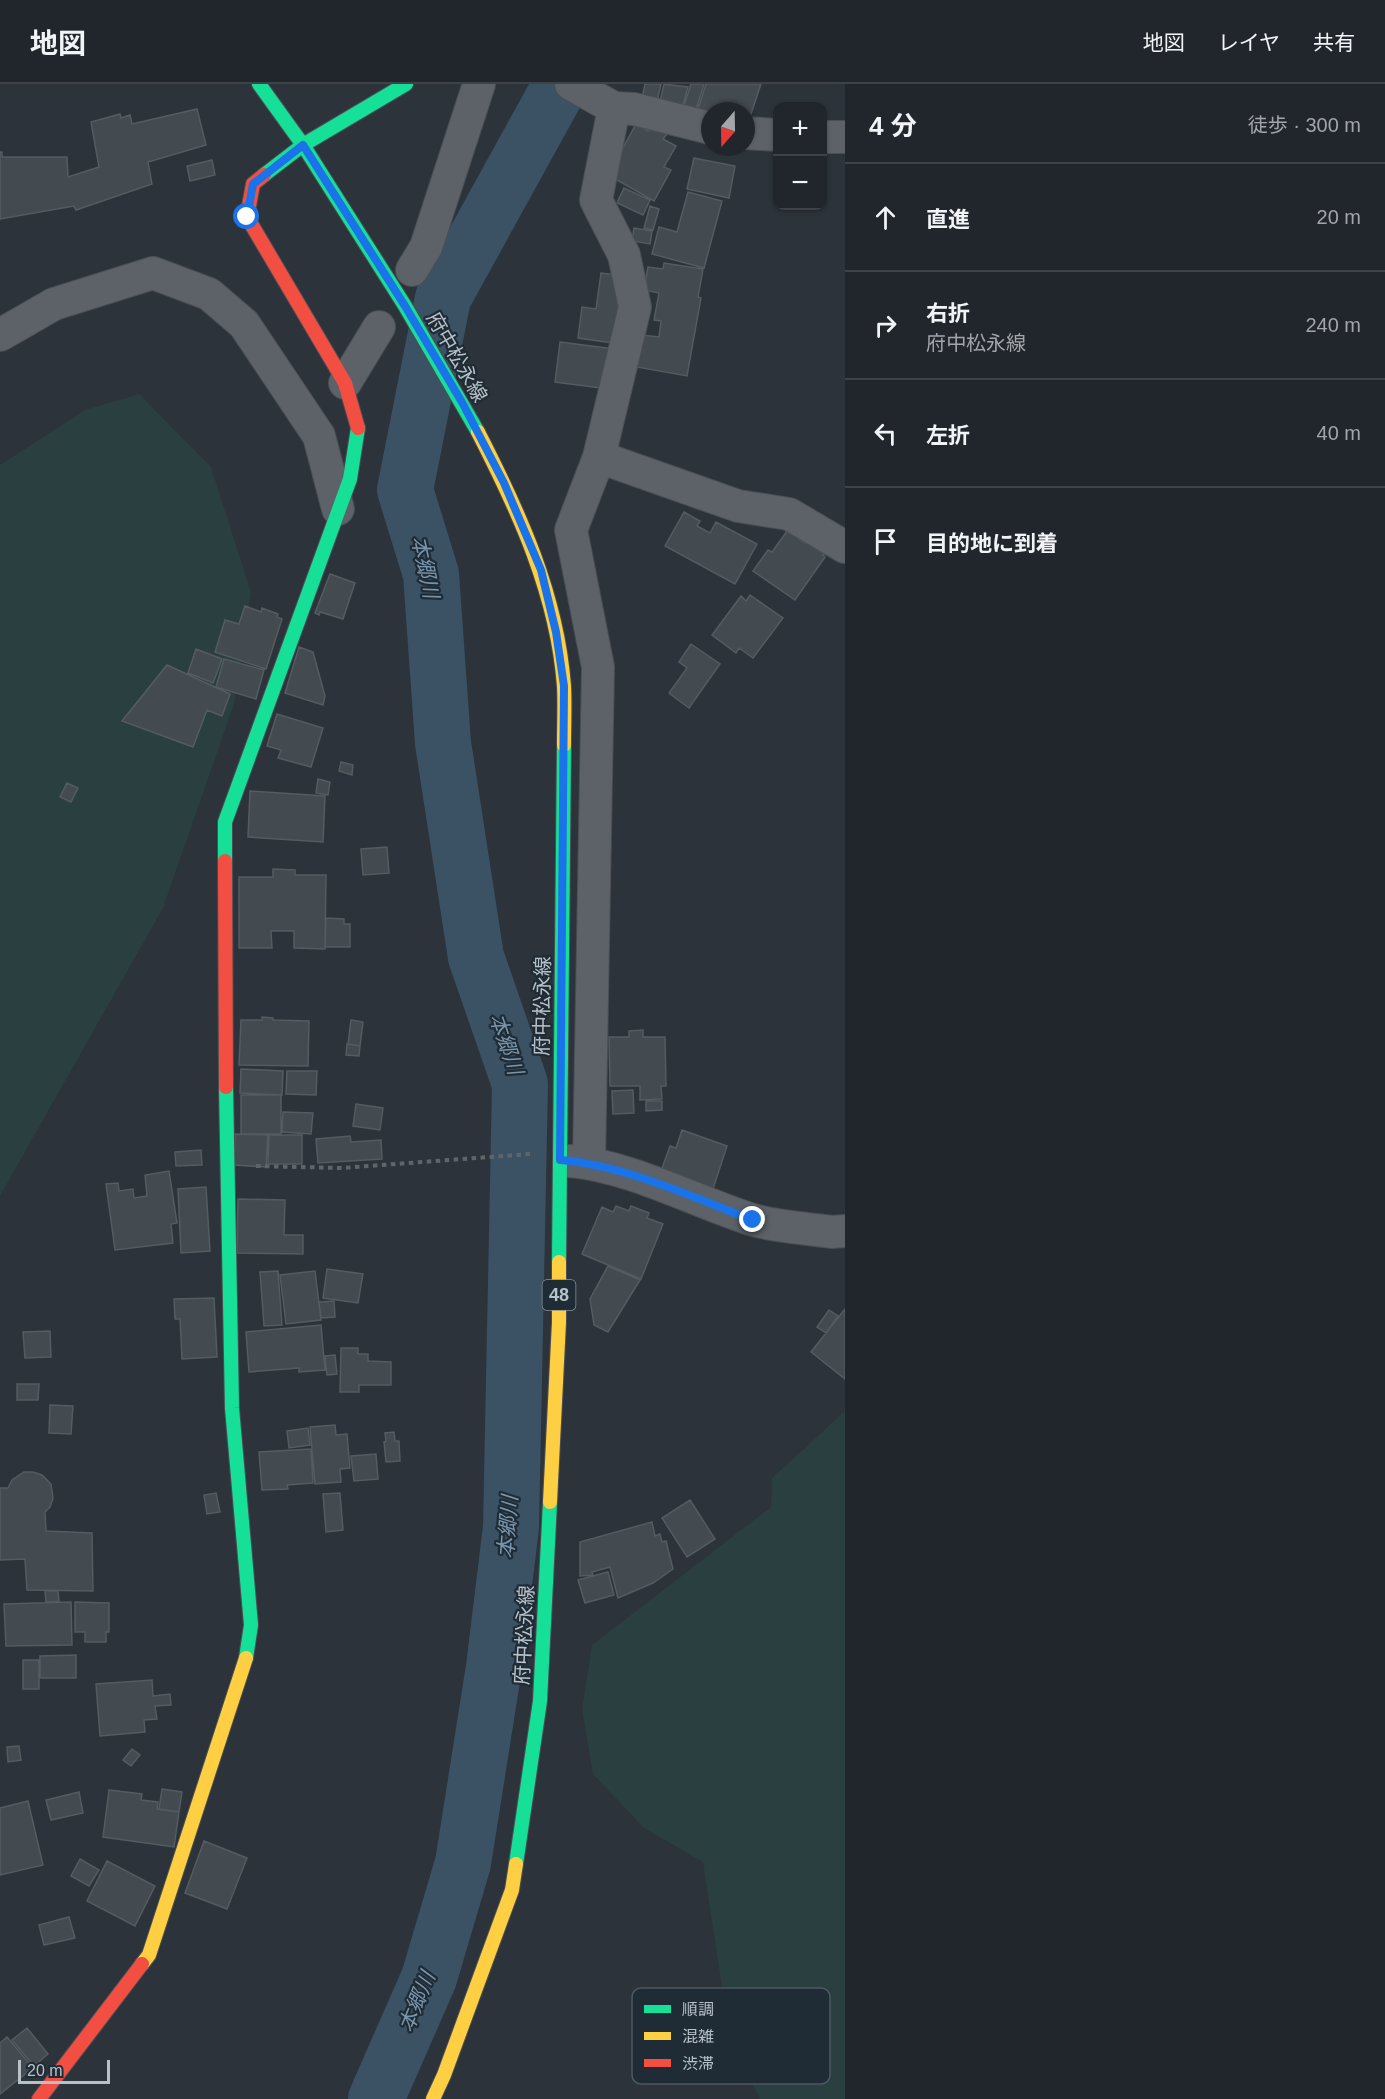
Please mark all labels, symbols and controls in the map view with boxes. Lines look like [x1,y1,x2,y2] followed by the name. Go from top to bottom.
[30,28,86,59] text: 地図
[1143,31,1185,54] text: 地図
[1218,31,1280,54] text: レイヤ
[1313,31,1355,54] text: 共有
[701,102,755,156] north arrow
[773,102,827,210] map controls
[773,102,827,156] button: +
[869,111,917,141] text: 4 分
[1248,114,1361,136] text: 徒歩 · 300 m
[773,156,827,210] button: −
[869,201,902,234] icon: ahead
[233,203,259,229] route start
[1317,206,1361,228] text: 20 m
[926,207,970,232] text: 直進
[926,301,970,326] text: 右折
[422,308,492,406] street label: 府中松永線
[869,309,902,342] icon: right
[1305,314,1361,336] text: 240 m
[926,332,1026,354] text: 府中松永線
[869,417,902,450] icon: left
[1317,422,1361,444] text: 40 m
[926,423,970,448] text: 左折
[869,525,902,558] icon: arrive
[926,531,1058,556] text: 目的地に到着
[408,534,444,602] water label: 本郷川
[530,956,554,1056] street label: 府中松永線
[485,1010,528,1079] water label: 本郷川
[739,1206,765,1232] route end
[542,1280,576,1310] road number: 48
[494,1493,521,1559] water label: 本郷川
[510,1584,538,1686] street label: 府中松永線
[394,1966,440,2035] water label: 本郷川
[632,1988,830,2084] legend
[682,2001,714,2018] text: 順調
[682,2028,714,2045] text: 混雑
[682,2055,714,2072] text: 渋滞
[18,2057,110,2084] scale bar
[27,2062,63,2079] text: 20 m

